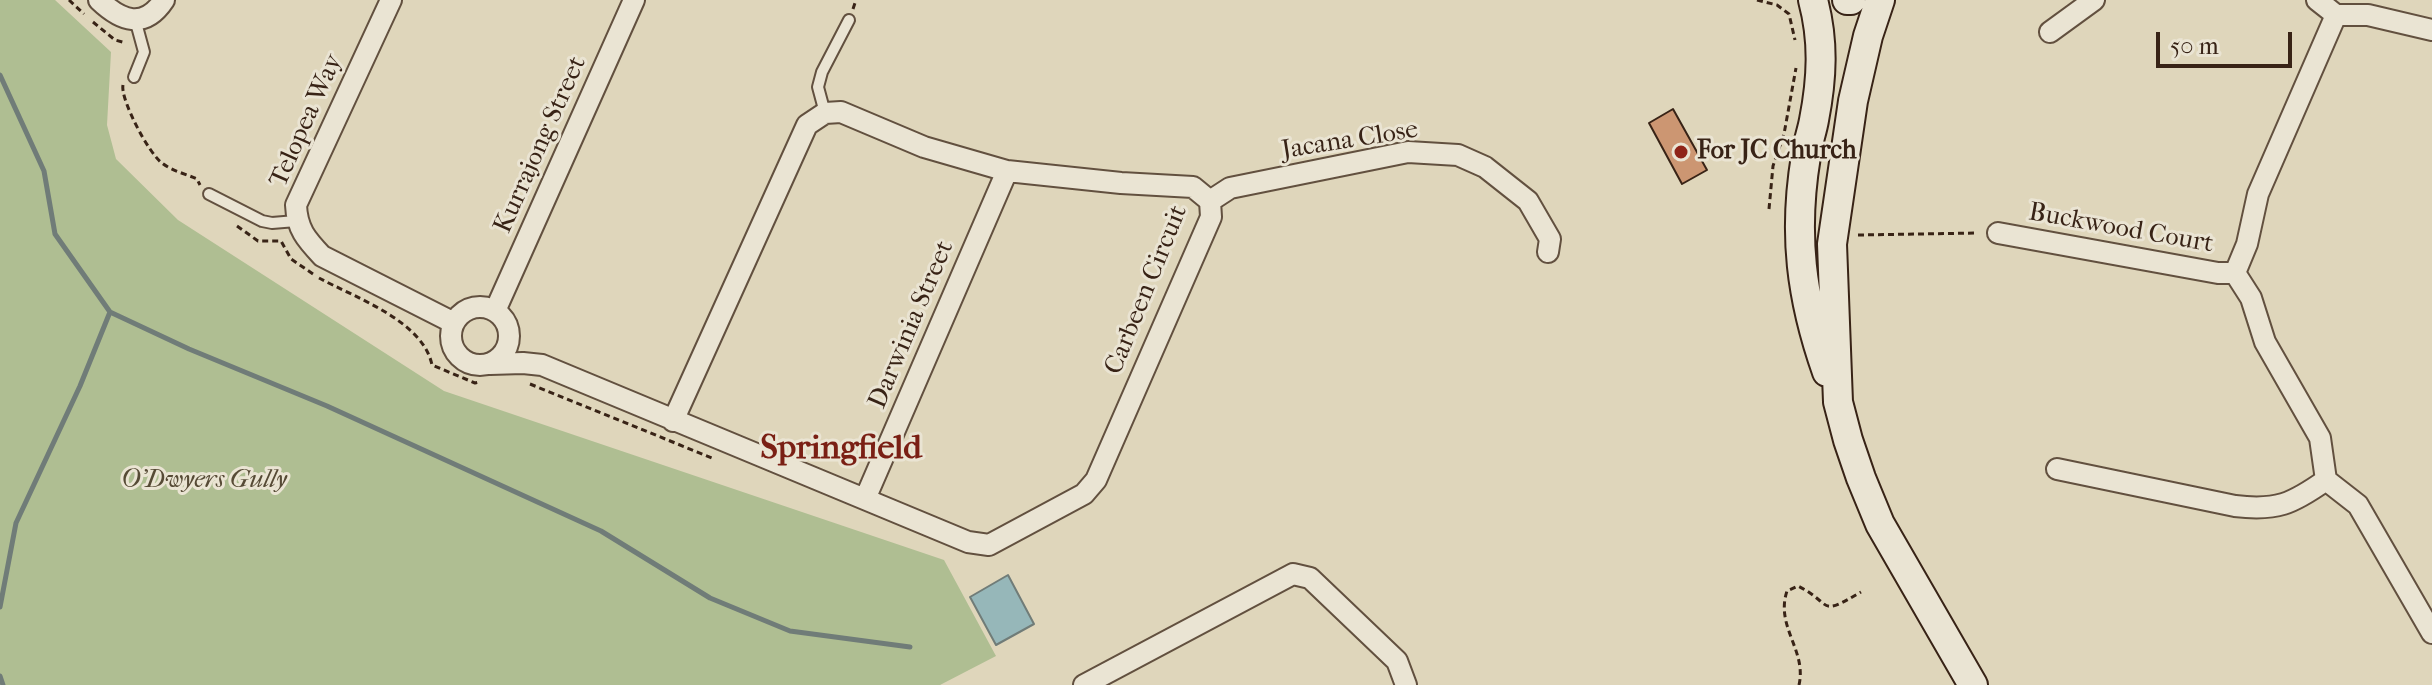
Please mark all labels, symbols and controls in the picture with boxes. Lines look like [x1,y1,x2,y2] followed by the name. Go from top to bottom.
[2160,16,2296,66] scale bar
[2170,32,2219,60] text: 50 m
[264,50,350,192] street label: Telopea Way
[488,52,594,238] street label: Kurrajong Street
[1280,115,1420,167] street label: Jacana Close
[1697,136,1856,168] place label: For JC Church
[1672,143,1690,161] marker: For JC Church
[2026,197,2216,261] street label: Buckwood Court
[1099,201,1195,379] street label: Carbeen Circuit
[863,236,961,414] street label: Darwinia Street
[760,430,922,470] district label: Springfield
[121,465,287,497] park label: O'Dwyers Gully

